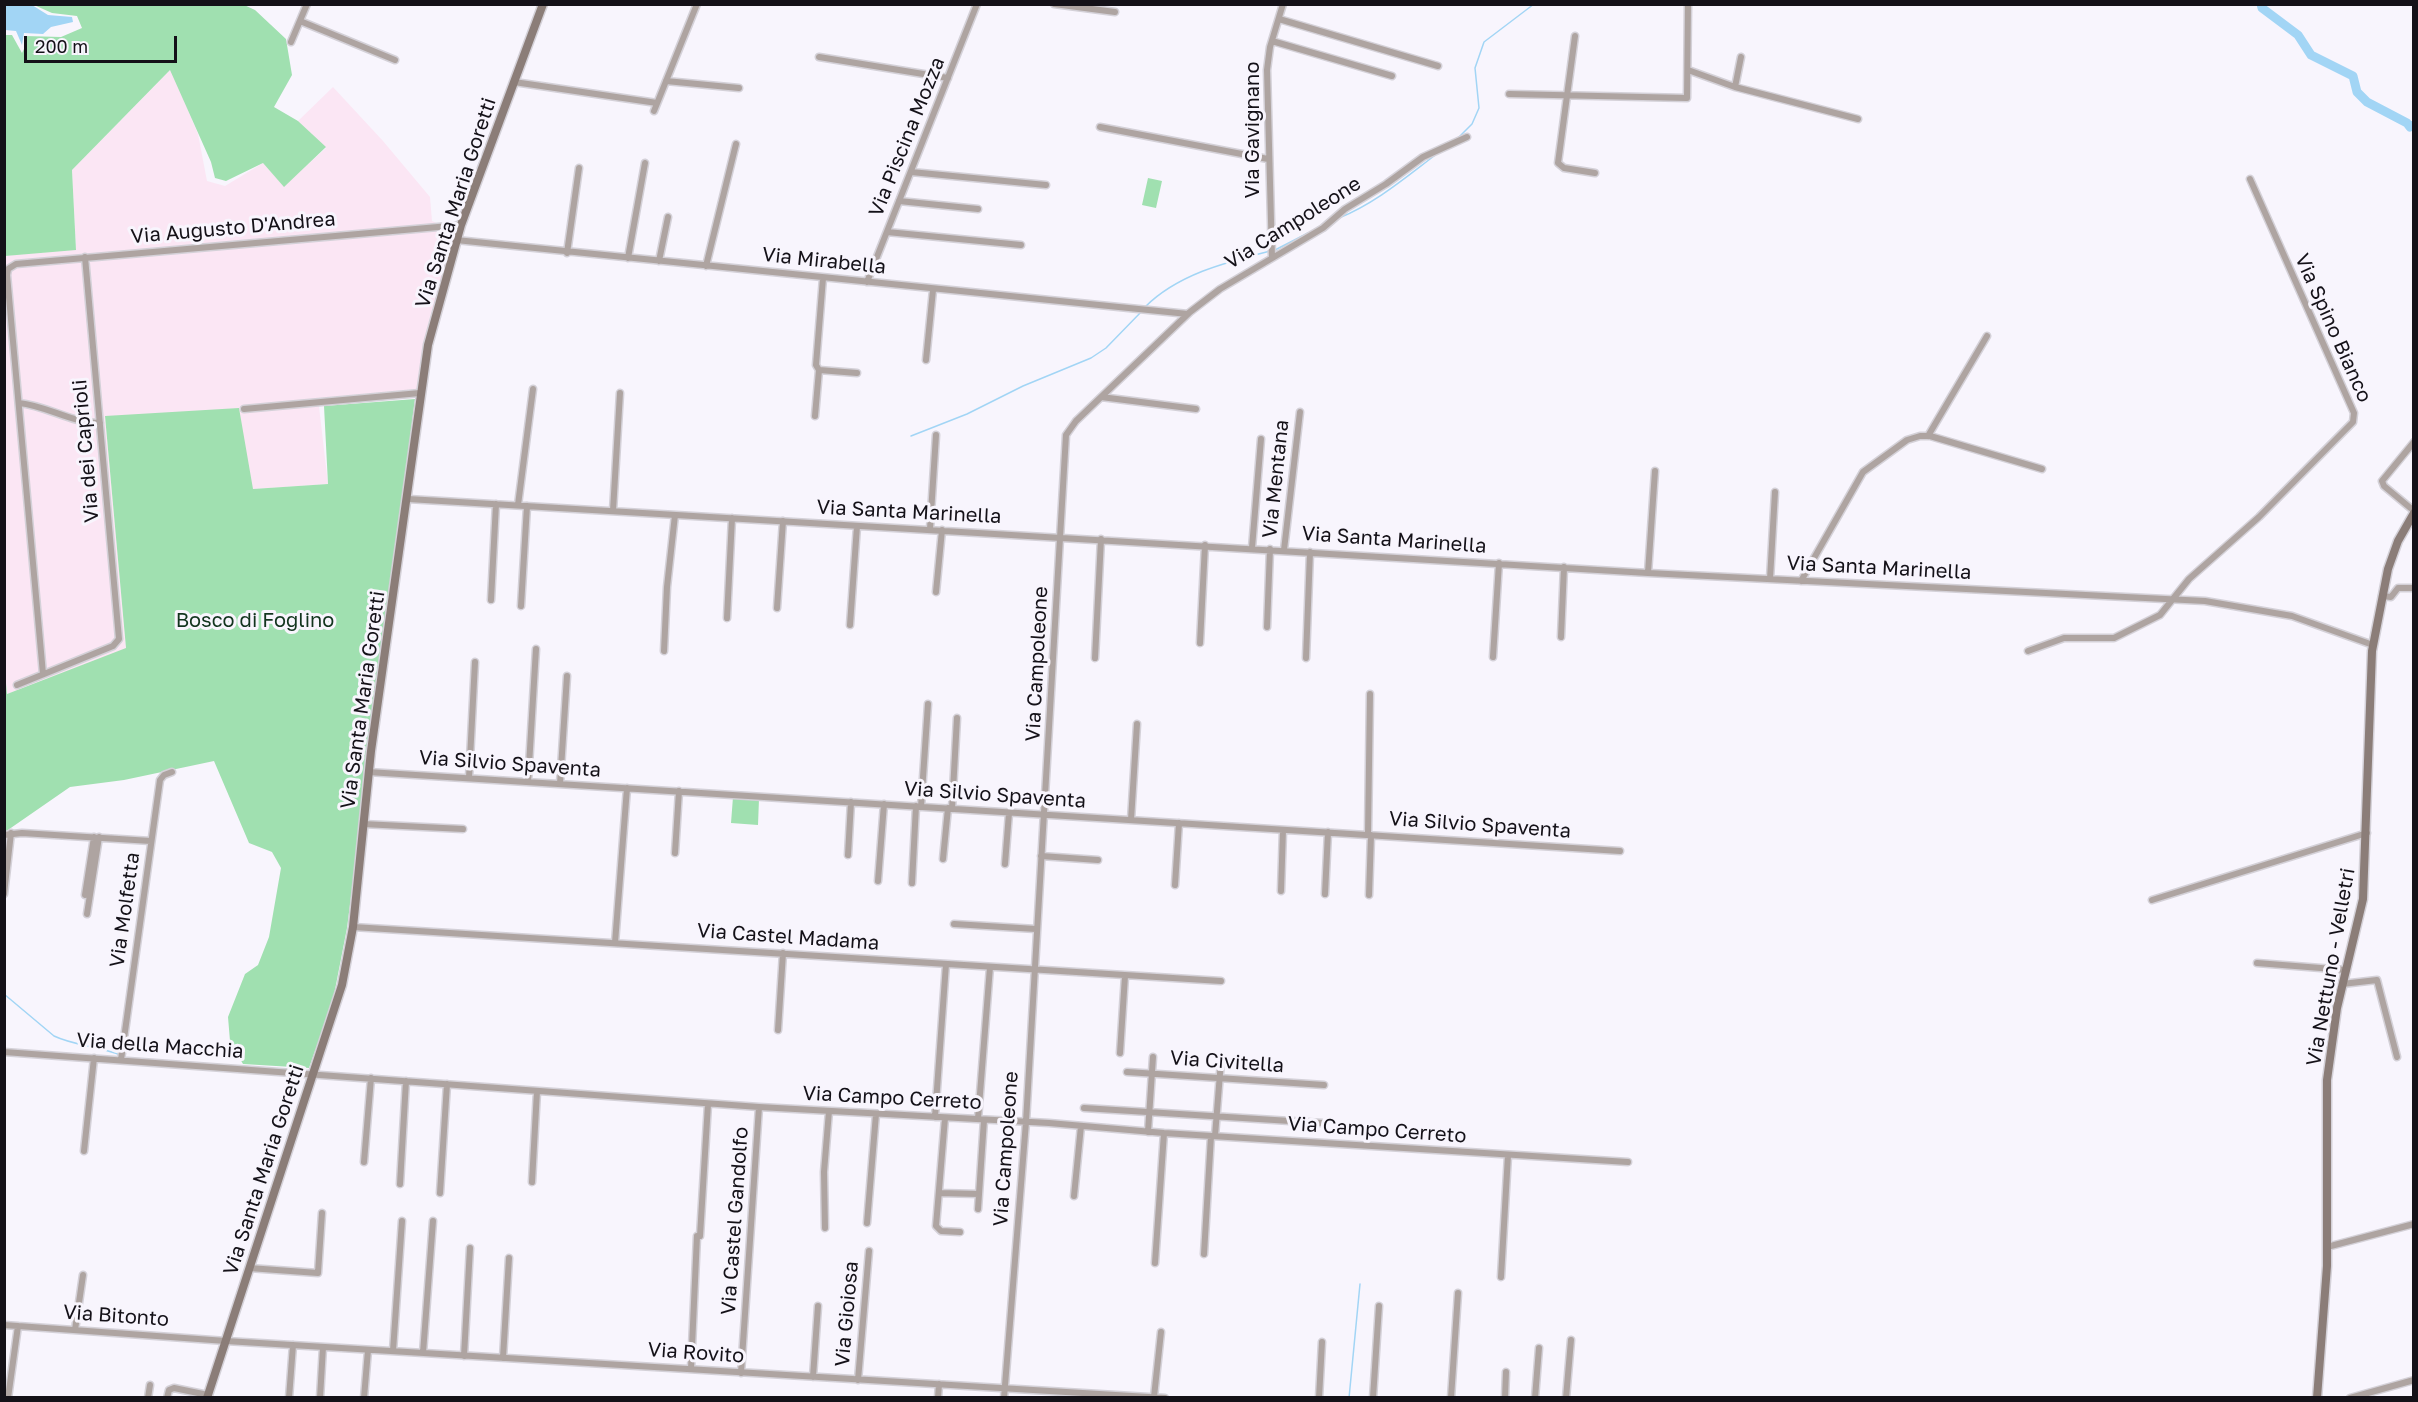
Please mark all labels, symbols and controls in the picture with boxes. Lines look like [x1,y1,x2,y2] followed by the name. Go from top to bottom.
[27,24,180,62] scale bar
[35,35,88,57] text: 200 m
[864,54,950,220] street label: Via Piscina Mozza
[1241,62,1265,198] street label: Via Gavignano
[411,95,501,311] street label: Via Santa Maria Goretti
[1221,172,1365,274] street label: Via Campoleone
[130,207,336,249] street label: Via Augusto D'Andrea
[761,243,887,279] street label: Via Mirabella
[2289,250,2377,406] street label: Via Spino Bianco
[68,379,104,523] street label: Via dei Caprioli
[1258,419,1294,539] street label: Via Mentana
[816,495,1002,529] street label: Via Santa Marinella
[1301,522,1487,558] street label: Via Santa Marinella
[1786,551,1972,585] street label: Via Santa Marinella
[1021,586,1053,742] street label: Via Campoleone
[336,589,390,811] street label: Via Santa Maria Goretti
[176,609,334,633] park label: Bosco di Foglino
[418,746,602,782] street label: Via Silvio Spaventa
[903,777,1087,813] street label: Via Silvio Spaventa
[1388,807,1572,843] street label: Via Silvio Spaventa
[105,851,145,969] street label: Via Molfetta
[2302,866,2360,1068] street label: Via Nettuno - Velletri
[696,919,880,955] street label: Via Castel Madama
[76,1028,244,1064] street label: Via della Macchia
[1169,1046,1285,1078] street label: Via Civitella
[219,1062,309,1278] street label: Via Santa Maria Goretti
[989,1071,1023,1227] street label: Via Campoleone
[802,1081,982,1115] street label: Via Campo Cerreto
[1287,1112,1467,1148] street label: Via Campo Cerreto
[716,1126,754,1316] street label: Via Castel Gandolfo
[830,1260,864,1368] street label: Via Gioiosa
[62,1300,170,1332] street label: Via Bitonto
[647,1338,745,1368] street label: Via Rovito

